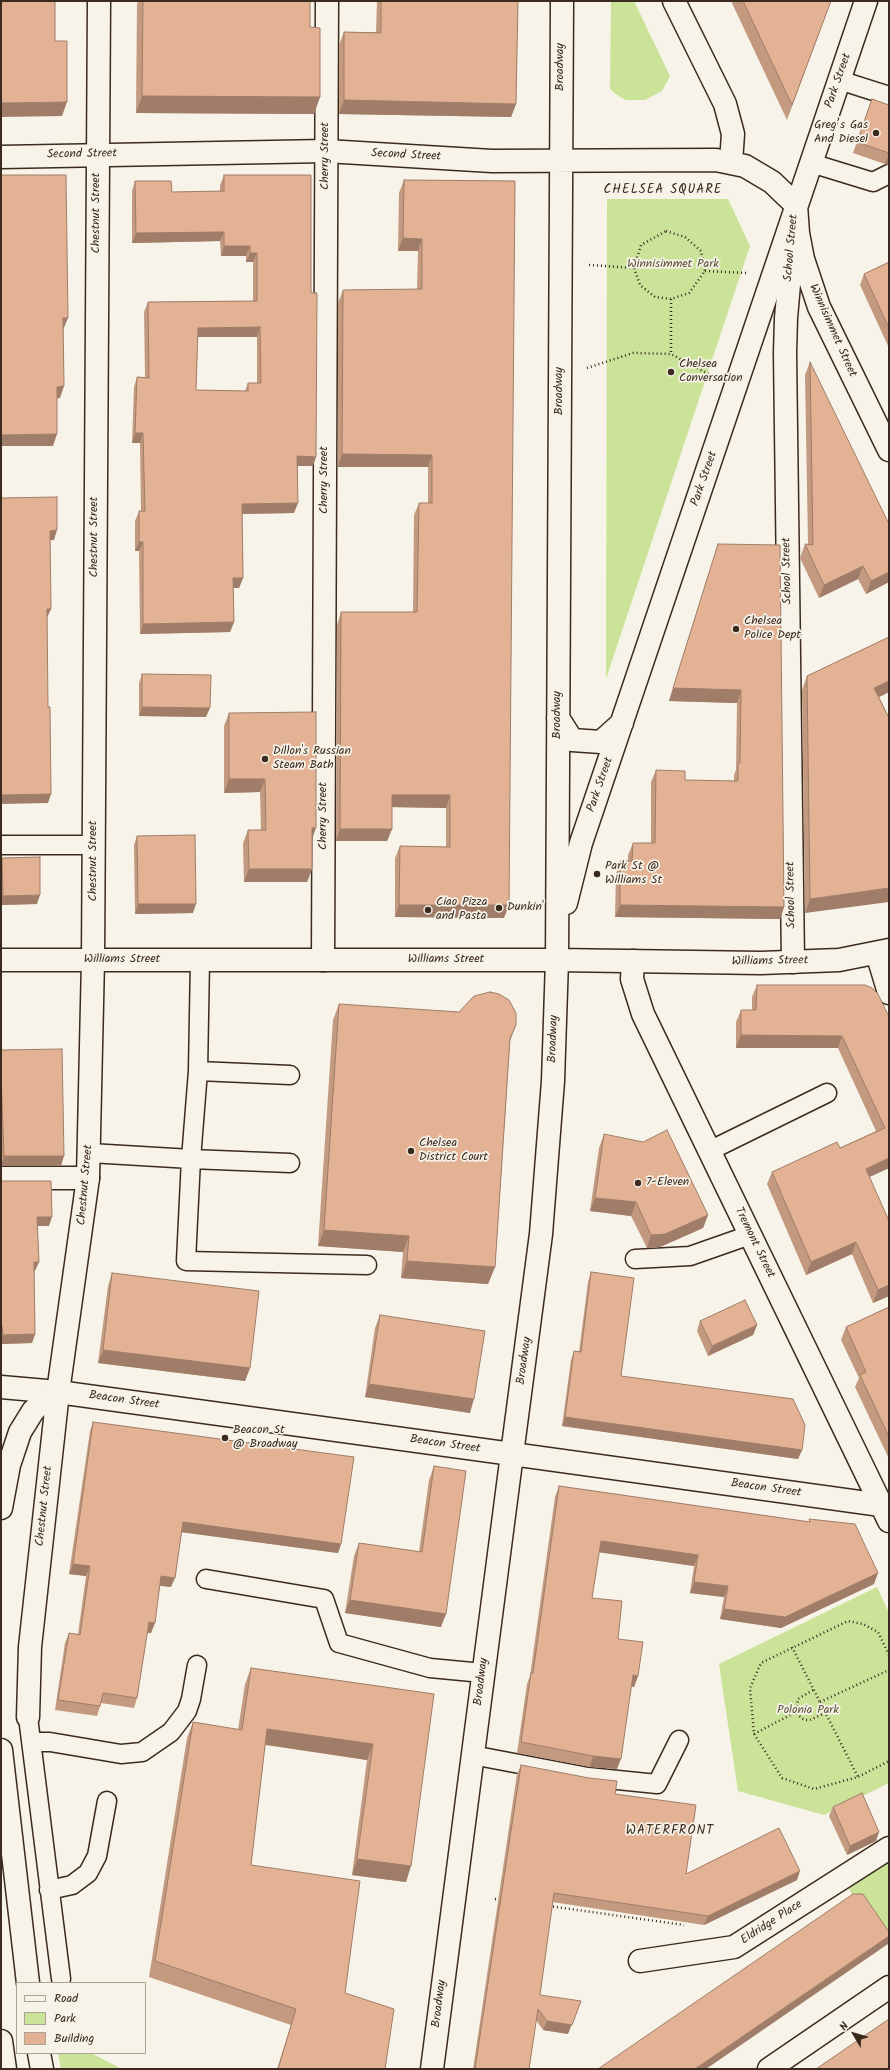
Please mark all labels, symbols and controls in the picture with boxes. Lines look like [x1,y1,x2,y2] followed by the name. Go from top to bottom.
[554,43,568,91] street label: Broadway
[823,52,855,110] street label: Park Street
[814,119,868,147] place label: Greg’s Gas And Diesel
[319,122,333,190] street label: Cherry Street
[871,128,881,138] marker: Greg’s Gas And Diesel
[47,147,117,163] street label: Second Street
[371,147,441,165] street label: Second Street
[90,173,104,253] street label: Chestnut Street
[604,183,722,199] district label: CHELSEA SQUARE
[782,214,802,282] street label: School Street
[627,258,719,272] park label: Winnisimmet Park
[805,282,859,380] street label: Winnisimmet Street
[679,358,743,386] place label: Chelsea Conversation
[553,367,567,415] street label: Broadway
[666,367,676,377] marker: Chelsea Conversation
[318,446,332,514] street label: Cherry Street
[689,450,721,508] street label: Park Street
[88,497,102,577] street label: Chestnut Street
[780,537,796,605] street label: School Street
[744,615,801,643] place label: Chelsea Police Dept
[731,624,741,634] marker: Chelsea Police Dept
[551,691,565,739] street label: Broadway
[273,745,351,773] place label: Dillon's Russian Steam Bath
[260,754,270,764] marker: Dillon's Russian Steam Bath
[585,756,617,814] street label: Park Street
[317,782,331,850] street label: Cherry Street
[87,821,101,901] street label: Chestnut Street
[605,860,662,888] place label: Park St @ Williams St
[784,861,800,929] street label: School Street
[592,869,602,879] marker: Park St @ Williams St
[436,896,487,924] place label: Ciao Pizza and Pasta
[507,901,544,915] place label: Dunkin'
[494,903,504,913] marker: Dunkin'
[423,905,433,915] marker: Ciao Pizza and Pasta
[84,953,160,967] street label: Williams Street
[408,953,484,967] street label: Williams Street
[732,954,808,970] street label: Williams Street
[546,1015,562,1063] street label: Broadway
[419,1137,488,1165] place label: Chelsea District Court
[75,1144,97,1226] street label: Chestnut Street
[406,1146,416,1156] marker: Chelsea District Court
[646,1176,689,1190] place label: 7-Eleven
[633,1178,643,1188] marker: 7-Eleven
[731,1205,777,1281] street label: Tremont Street
[515,1336,535,1386] street label: Broadway
[88,1389,160,1413] street label: Beacon Street
[233,1424,297,1452] place label: Beacon St @ Broadway
[220,1433,230,1443] marker: Beacon St @ Broadway
[409,1433,481,1457] street label: Beacon Street
[34,1465,56,1547] street label: Chestnut Street
[730,1477,802,1501] street label: Beacon Street
[472,1657,492,1707] street label: Broadway
[777,1704,839,1718] park label: Polonia Park
[626,1824,714,1840] district label: WATERFRONT
[739,1898,805,1948] street label: Eldridge Place
[430,1979,450,2029] street label: Broadway
[16,1982,146,2054] legend
[54,1989,78,2008] text: Road
[54,2009,76,2028] text: Park
[834,2014,874,2054] north arrow
[835,2018,854,2035] text: N
[54,2029,94,2048] text: Building

